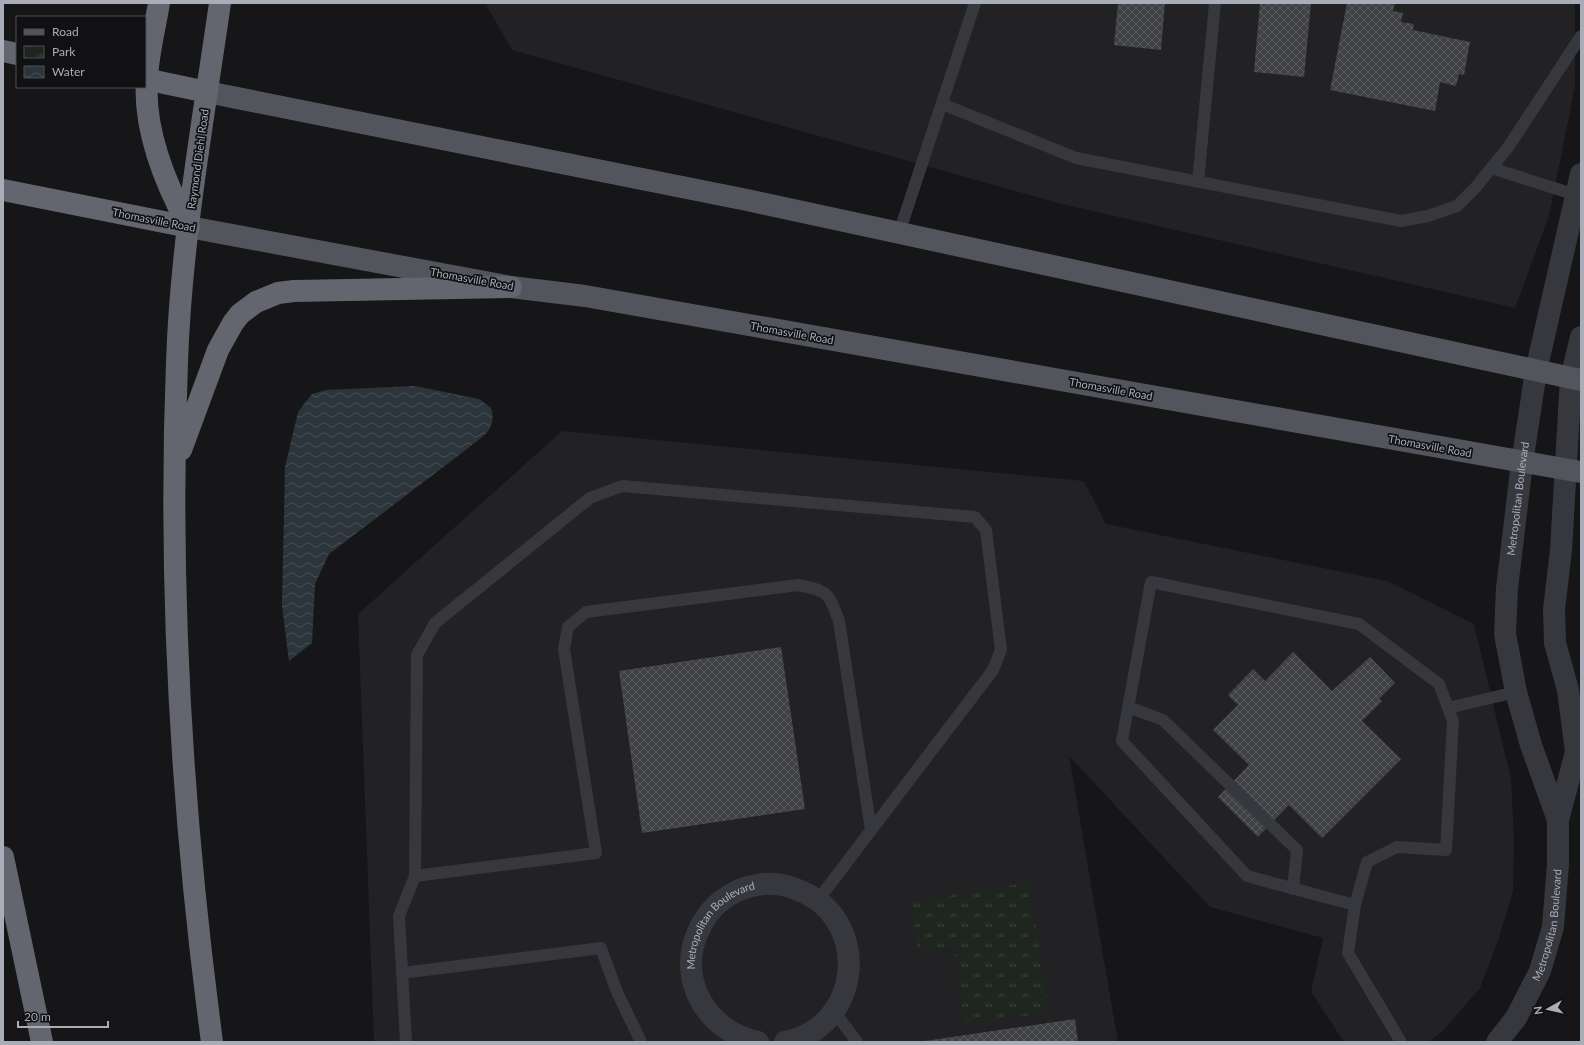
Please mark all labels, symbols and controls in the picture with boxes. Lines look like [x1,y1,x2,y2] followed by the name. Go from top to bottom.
[16,16,146,88] legend
[52,24,79,39] text: Road
[52,44,76,59] text: Park
[52,64,85,79] text: Water
[184,108,211,210] street label: Raymond Diehl Road
[111,205,197,234] street label: Thomasville Road
[429,265,515,292] street label: Thomasville Road
[749,319,835,346] street label: Thomasville Road
[1068,375,1154,402] street label: Thomasville Road
[1387,432,1473,459] street label: Thomasville Road
[1504,441,1531,556] street label: Metropolitan Boulevard
[1529,869,1564,983] street label: Metropolitan Boulevard
[684,879,756,970] street label: Metropolitan Boulevard
[1528,989,1568,1029] north arrow
[18,1003,108,1029] scale bar
[1531,1005,1545,1016] text: N
[24,1009,51,1024] text: 20 m

